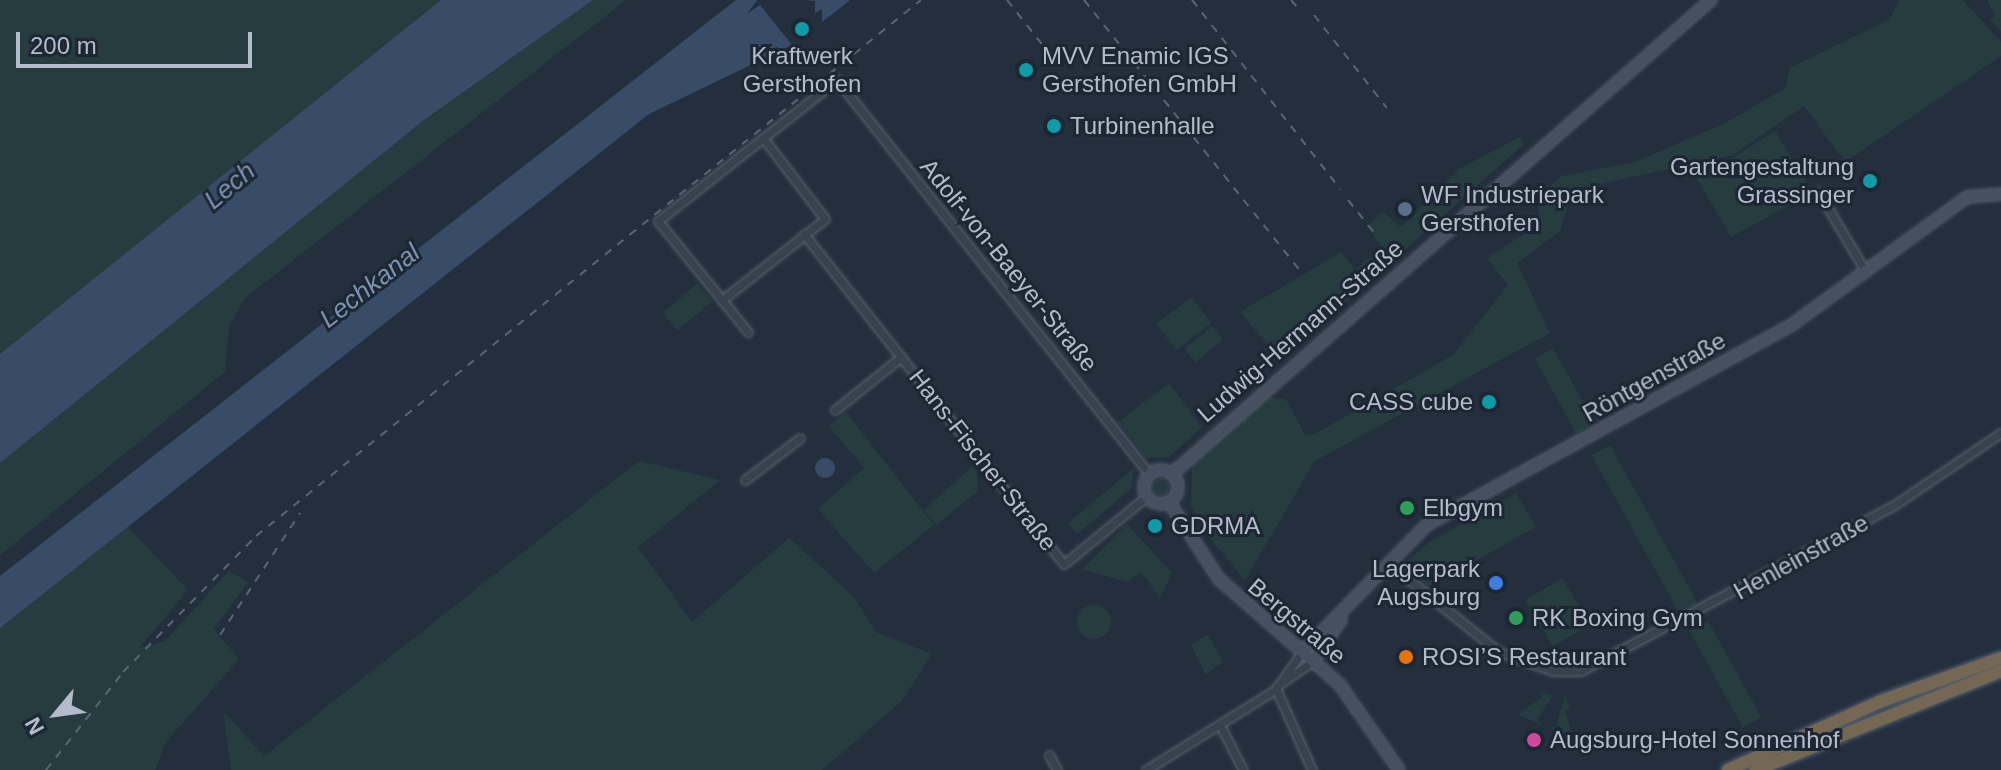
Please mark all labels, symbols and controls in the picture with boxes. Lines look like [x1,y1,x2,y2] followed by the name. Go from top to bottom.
[20,16,256,66] scale bar
[793,20,811,38] marker: Kraftwerk Gersthofen
[30,32,97,59] text: 200 m
[743,42,861,98] place label: Kraftwerk Gersthofen
[1042,42,1237,98] place label: MVV Enamic IGS Gersthofen GmbH
[1017,61,1035,79] marker: MVV Enamic IGS Gersthofen GmbH
[1070,112,1215,140] place label: Turbinenhalle
[1045,117,1063,135] marker: Turbinenhalle
[914,153,1104,377] street label: Adolf-von-Baeyer-Straße
[1670,153,1854,209] place label: Gartengestaltung Grassinger
[198,156,262,216] water label: Lech
[1861,172,1879,190] marker: Gartengestaltung Grassinger
[1421,181,1604,237] place label: WF Industriepark Gersthofen
[1396,200,1414,218] marker: WF Industriepark Gersthofen
[1191,234,1409,428] street label: Ludwig-Hermann-Straße
[314,237,426,335] water label: Lechkanal
[1578,326,1730,428] street label: Röntgenstraße
[903,363,1063,557] street label: Hans-Fischer-Straße
[1349,388,1473,416] place label: CASS cube
[1480,393,1498,411] marker: CASS cube
[1423,494,1503,522] place label: Elbgym
[1398,499,1416,517] marker: Elbgym
[1729,508,1873,606] street label: Henleinstraße
[1171,512,1260,540] place label: GDRMA
[1146,517,1164,535] marker: GDRMA
[1372,555,1480,611] place label: Lagerpark Augsburg
[1242,572,1352,670] street label: Bergstraße
[1487,574,1505,592] marker: Lagerpark Augsburg
[1532,604,1703,632] place label: RK Boxing Gym
[1507,609,1525,627] marker: RK Boxing Gym
[1422,643,1626,671] place label: ROSI’S Restaurant
[1397,648,1415,666] marker: ROSI’S Restaurant
[16,674,96,754] north arrow
[20,713,49,739] text: N
[1550,726,1840,754] place label: Augsburg-Hotel Sonnenhof
[1525,731,1543,749] marker: Augsburg-Hotel Sonnenhof

